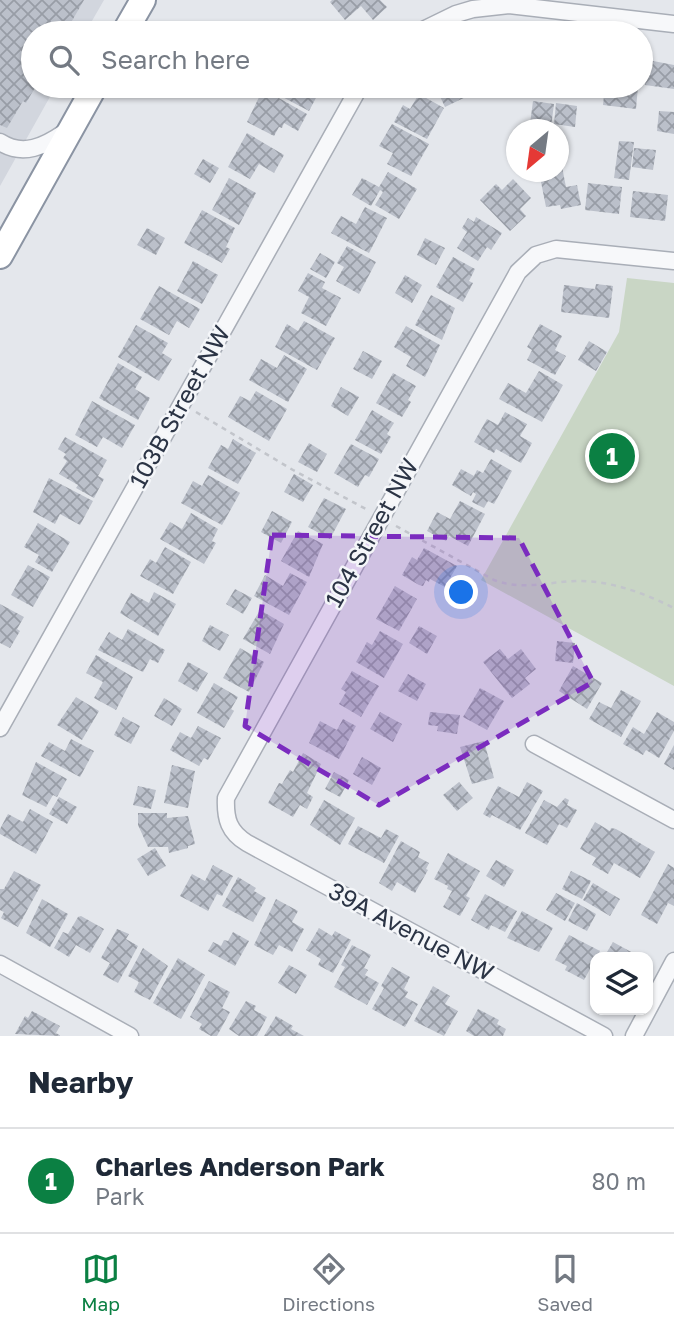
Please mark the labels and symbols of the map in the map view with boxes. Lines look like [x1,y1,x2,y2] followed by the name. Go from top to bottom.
[506,119,569,182] north arrow
[122,320,235,492] street label: 103B Street NW
[589,430,635,482] pin: 1
[318,453,423,612] street label: 104 Street NW
[444,575,478,609] your location
[324,875,499,986] street label: 39A Avenue NW

